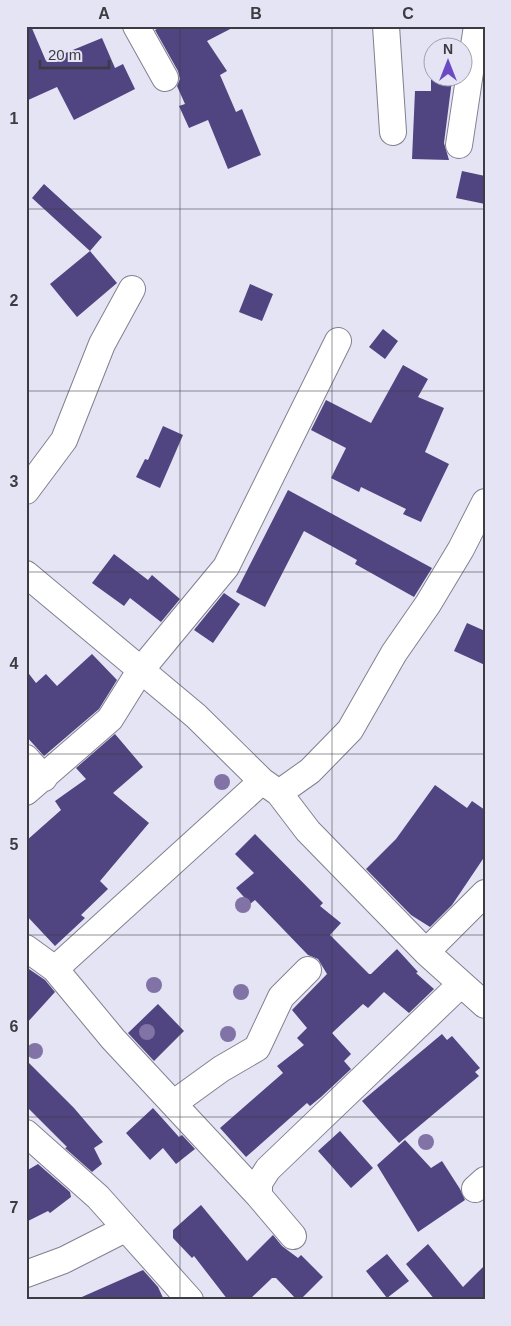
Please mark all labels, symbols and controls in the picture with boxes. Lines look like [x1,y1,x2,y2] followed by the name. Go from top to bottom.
[98,5,110,22] text: A
[250,5,262,22] text: B
[402,5,414,22] text: C
[40,38,109,70] scale bar
[424,38,474,88] north arrow
[443,41,453,57] text: N
[48,46,81,63] text: 20 m
[10,110,19,127] text: 1
[10,292,19,309] text: 2
[10,473,19,490] text: 3
[10,655,19,672] text: 4
[10,836,19,853] text: 5
[10,1018,19,1035] text: 6
[10,1199,19,1216] text: 7

